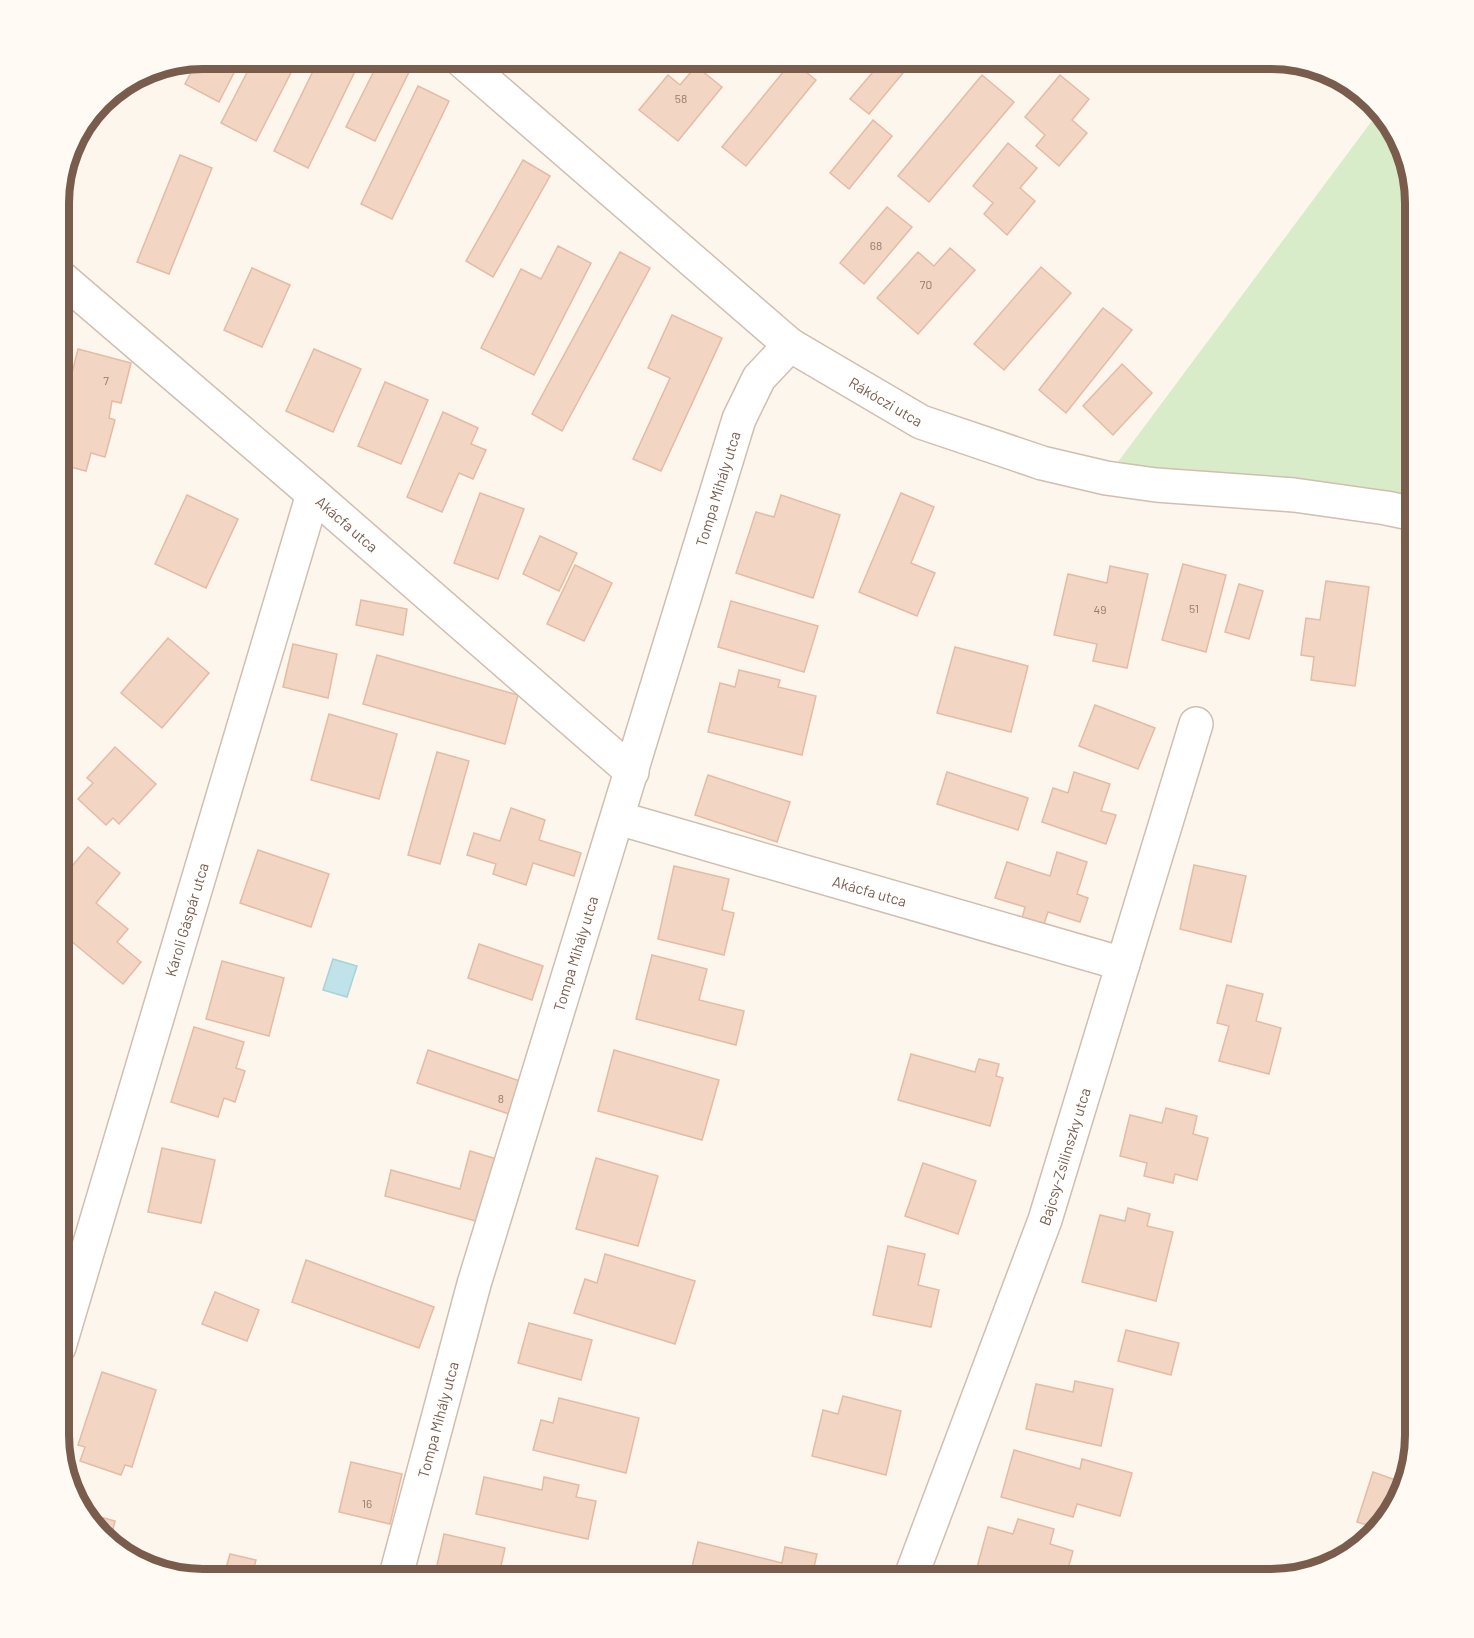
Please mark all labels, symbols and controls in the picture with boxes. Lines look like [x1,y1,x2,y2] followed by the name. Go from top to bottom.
[675,91,687,105] house number: 58
[870,238,882,252] house number: 68
[920,277,932,291] house number: 70
[103,373,109,387] house number: 7
[846,373,926,430] street label: Rákóczi utca
[691,429,744,549] street label: Tompa Mihály utca
[312,492,382,556] street label: Akácfa utca
[1189,601,1199,615] house number: 51
[1094,602,1106,616] house number: 49
[161,860,212,979] street label: Károli Gáspár utca
[830,872,909,910] street label: Akácfa utca
[549,894,601,1013] street label: Tompa Mihály utca
[1035,1086,1094,1228] street label: Bajcsy-Zsilinszky utca
[498,1091,504,1105] house number: 8
[414,1360,462,1480] street label: Tompa Mihály utca
[362,1496,372,1510] house number: 16

